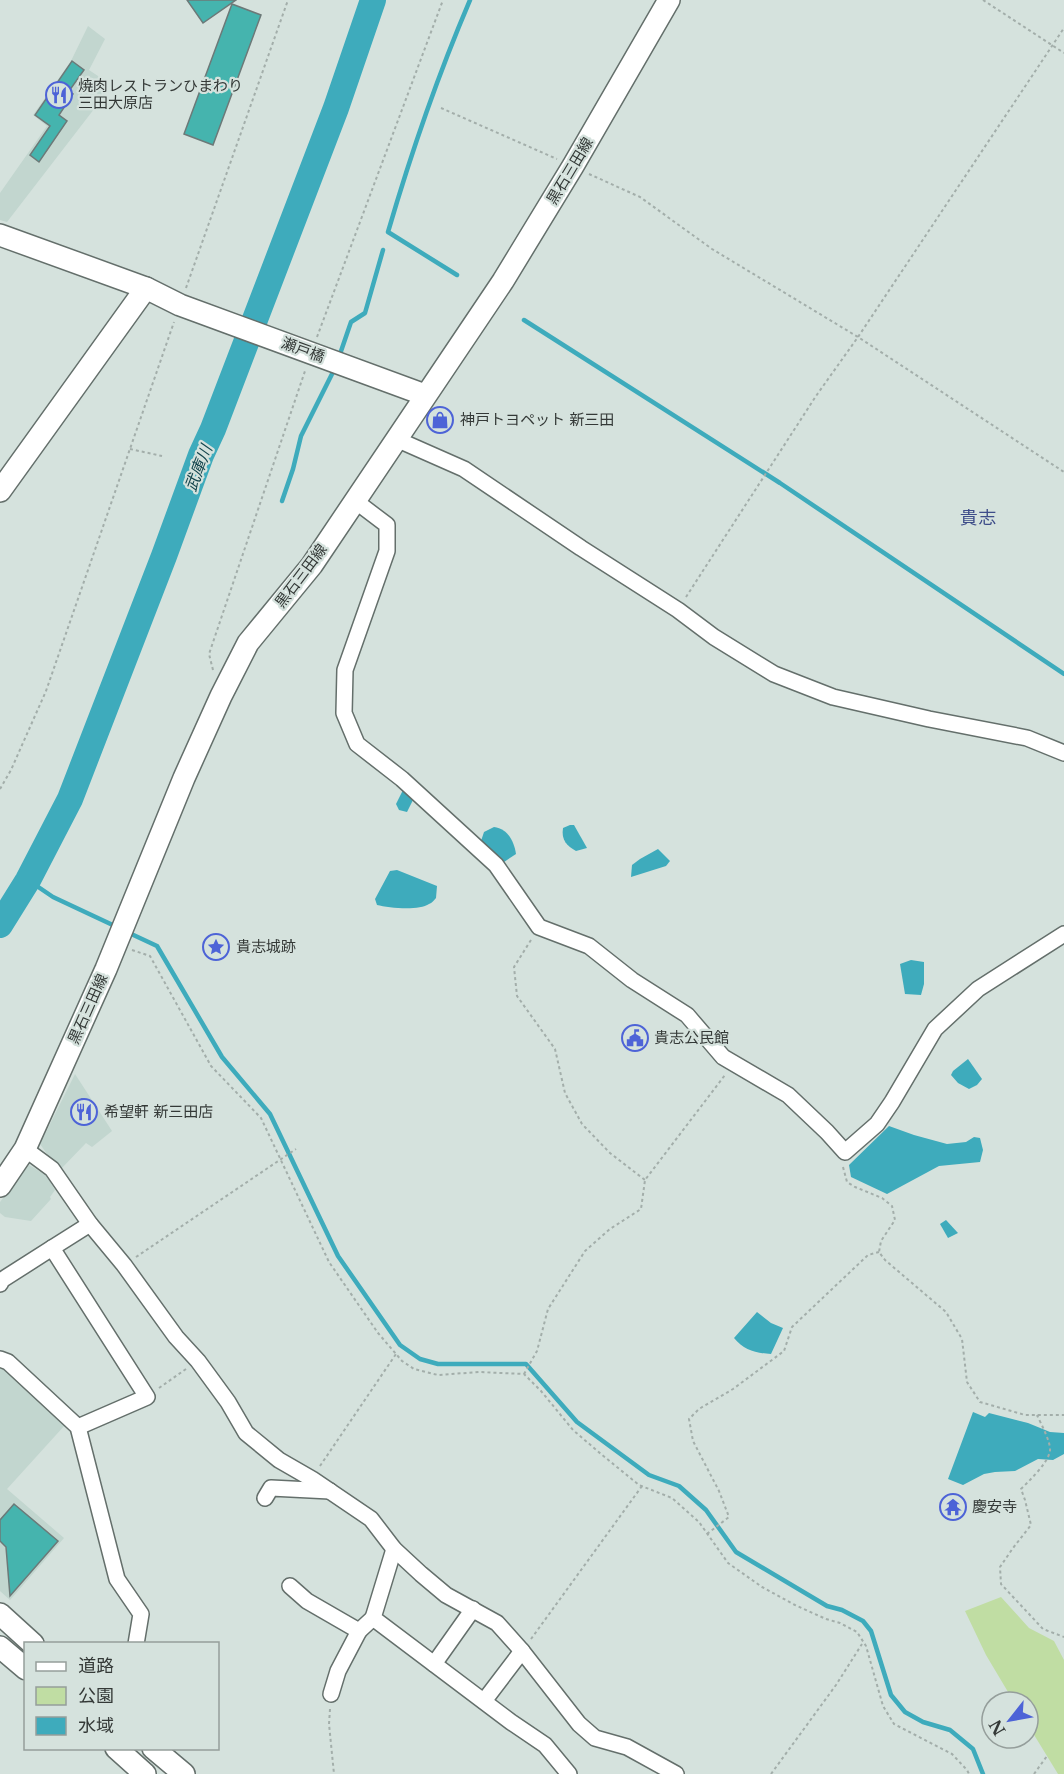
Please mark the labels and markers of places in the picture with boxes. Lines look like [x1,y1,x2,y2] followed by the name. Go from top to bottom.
[78,76,243,112] place label: 焼肉レストランひまわり 三田大原店
[44,80,74,110] restaurant icon: 焼肉レストランひまわり 三田大原店
[425,405,455,435] shop icon: 神戸トヨペット 新三田
[460,410,614,429] place label: 神戸トヨペット 新三田
[201,932,231,962] place icon: 貴志城跡
[236,937,296,956] place label: 貴志城跡
[620,1023,650,1053] public building icon: 貴志公民館
[654,1028,729,1047] place label: 貴志公民館
[69,1097,99,1127] restaurant icon: 希望軒 新三田店
[104,1102,213,1121] place label: 希望軒 新三田店
[938,1492,968,1522] temple icon: 慶安寺
[972,1497,1017,1516] place label: 慶安寺

